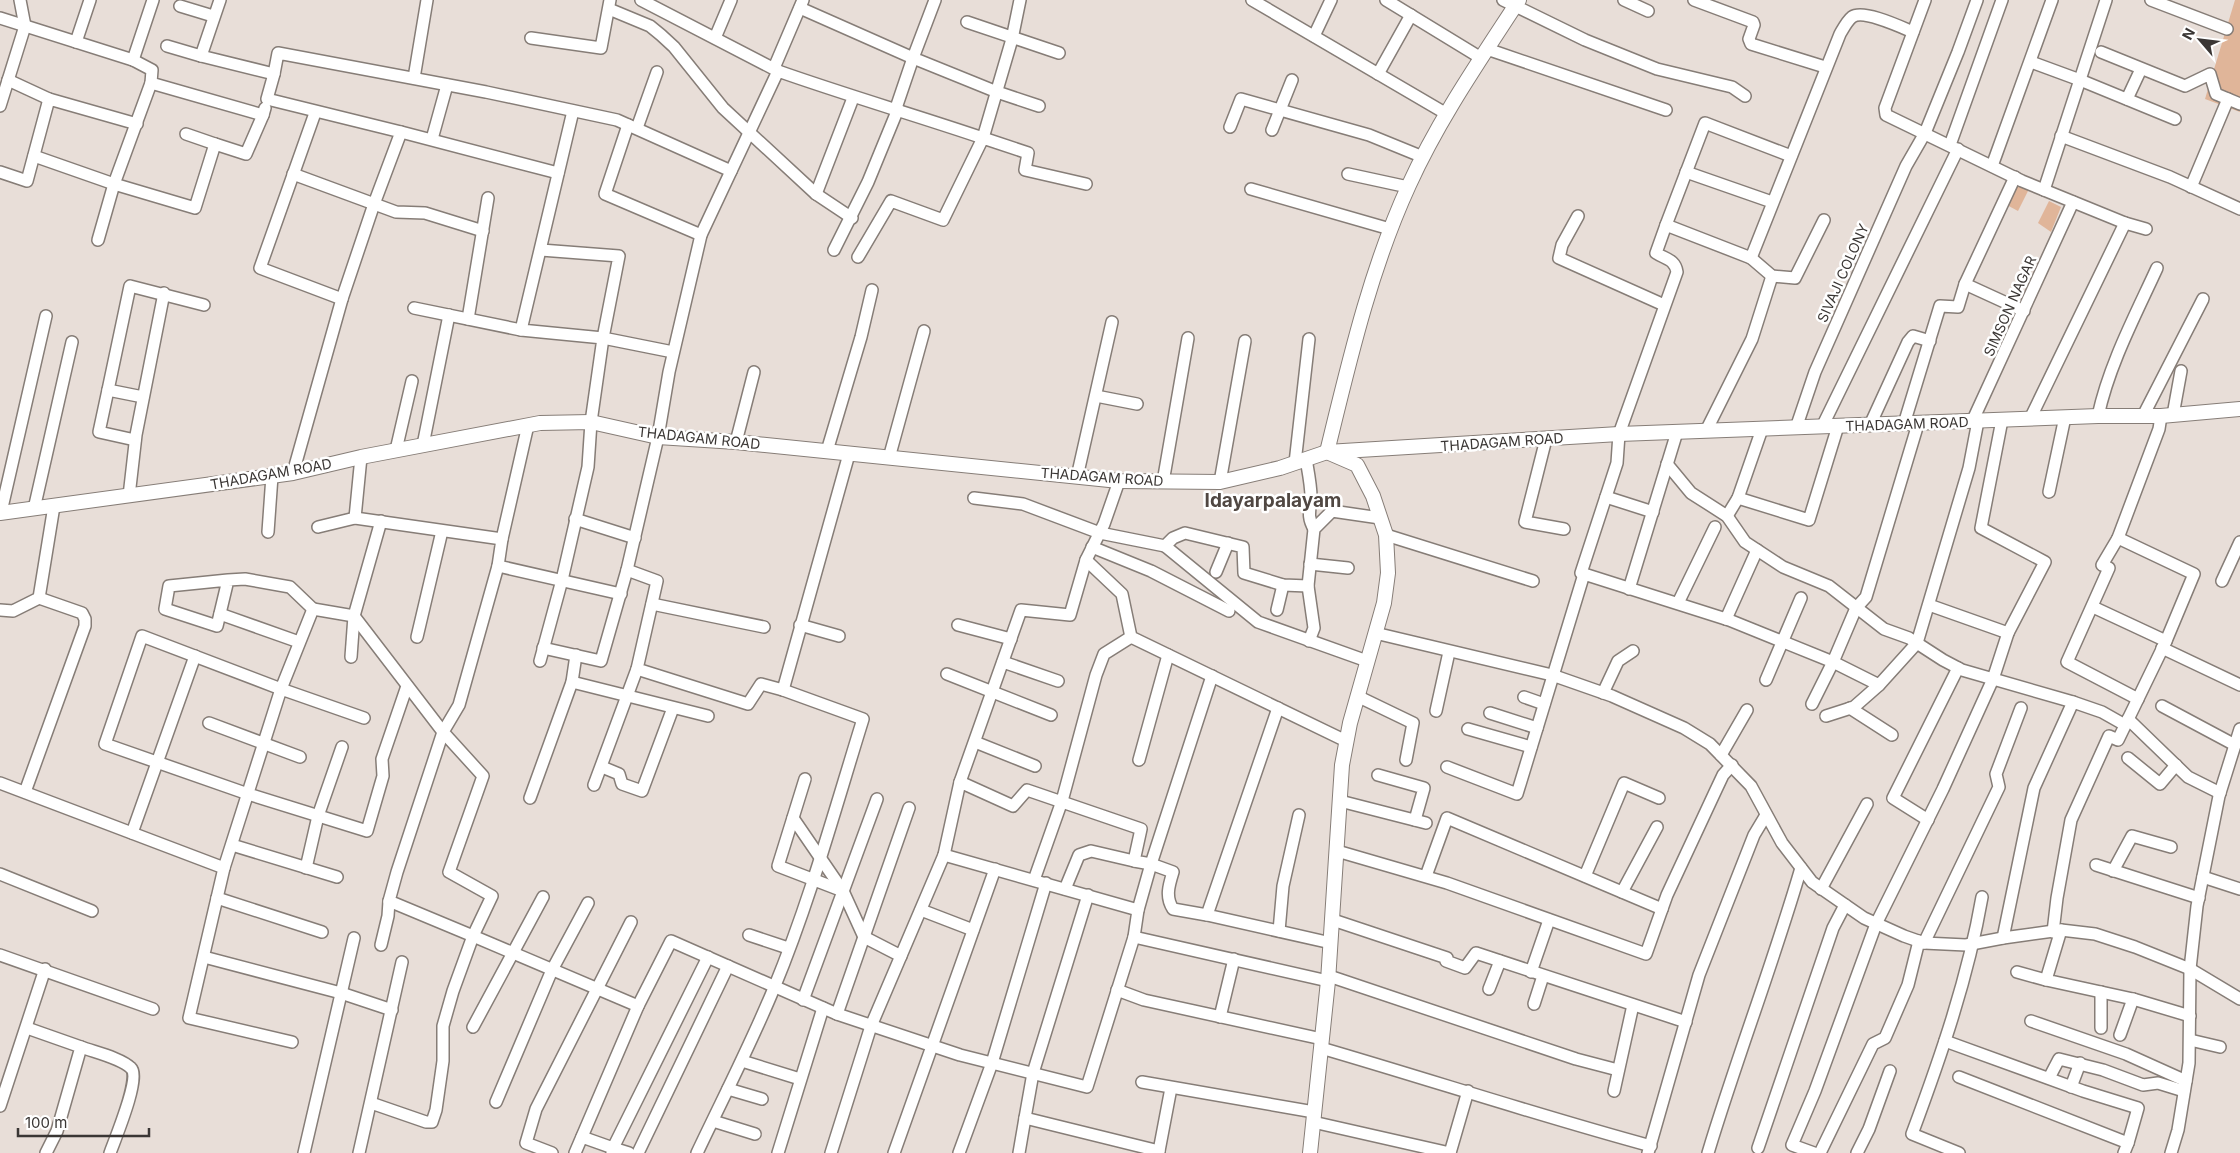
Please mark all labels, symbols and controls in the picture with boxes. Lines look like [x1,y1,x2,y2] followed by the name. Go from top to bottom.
[2175,15,2225,65] north arrow
[2178,25,2198,42] text: N
[1813,220,1872,325] street label: SIVAJI COLONY
[1980,253,2039,359] street label: SIMSON NAGAR
[1845,413,1969,434] street label: THADAGAM ROAD
[637,423,761,452] street label: THADAGAM ROAD
[1440,429,1564,454] street label: THADAGAM ROAD
[209,454,333,493] street label: THADAGAM ROAD
[1040,464,1164,489] street label: THADAGAM ROAD
[1205,489,1341,512] district label: Idayarpalayam
[18,1106,149,1138] scale bar
[25,1113,67,1132] text: 100 m

